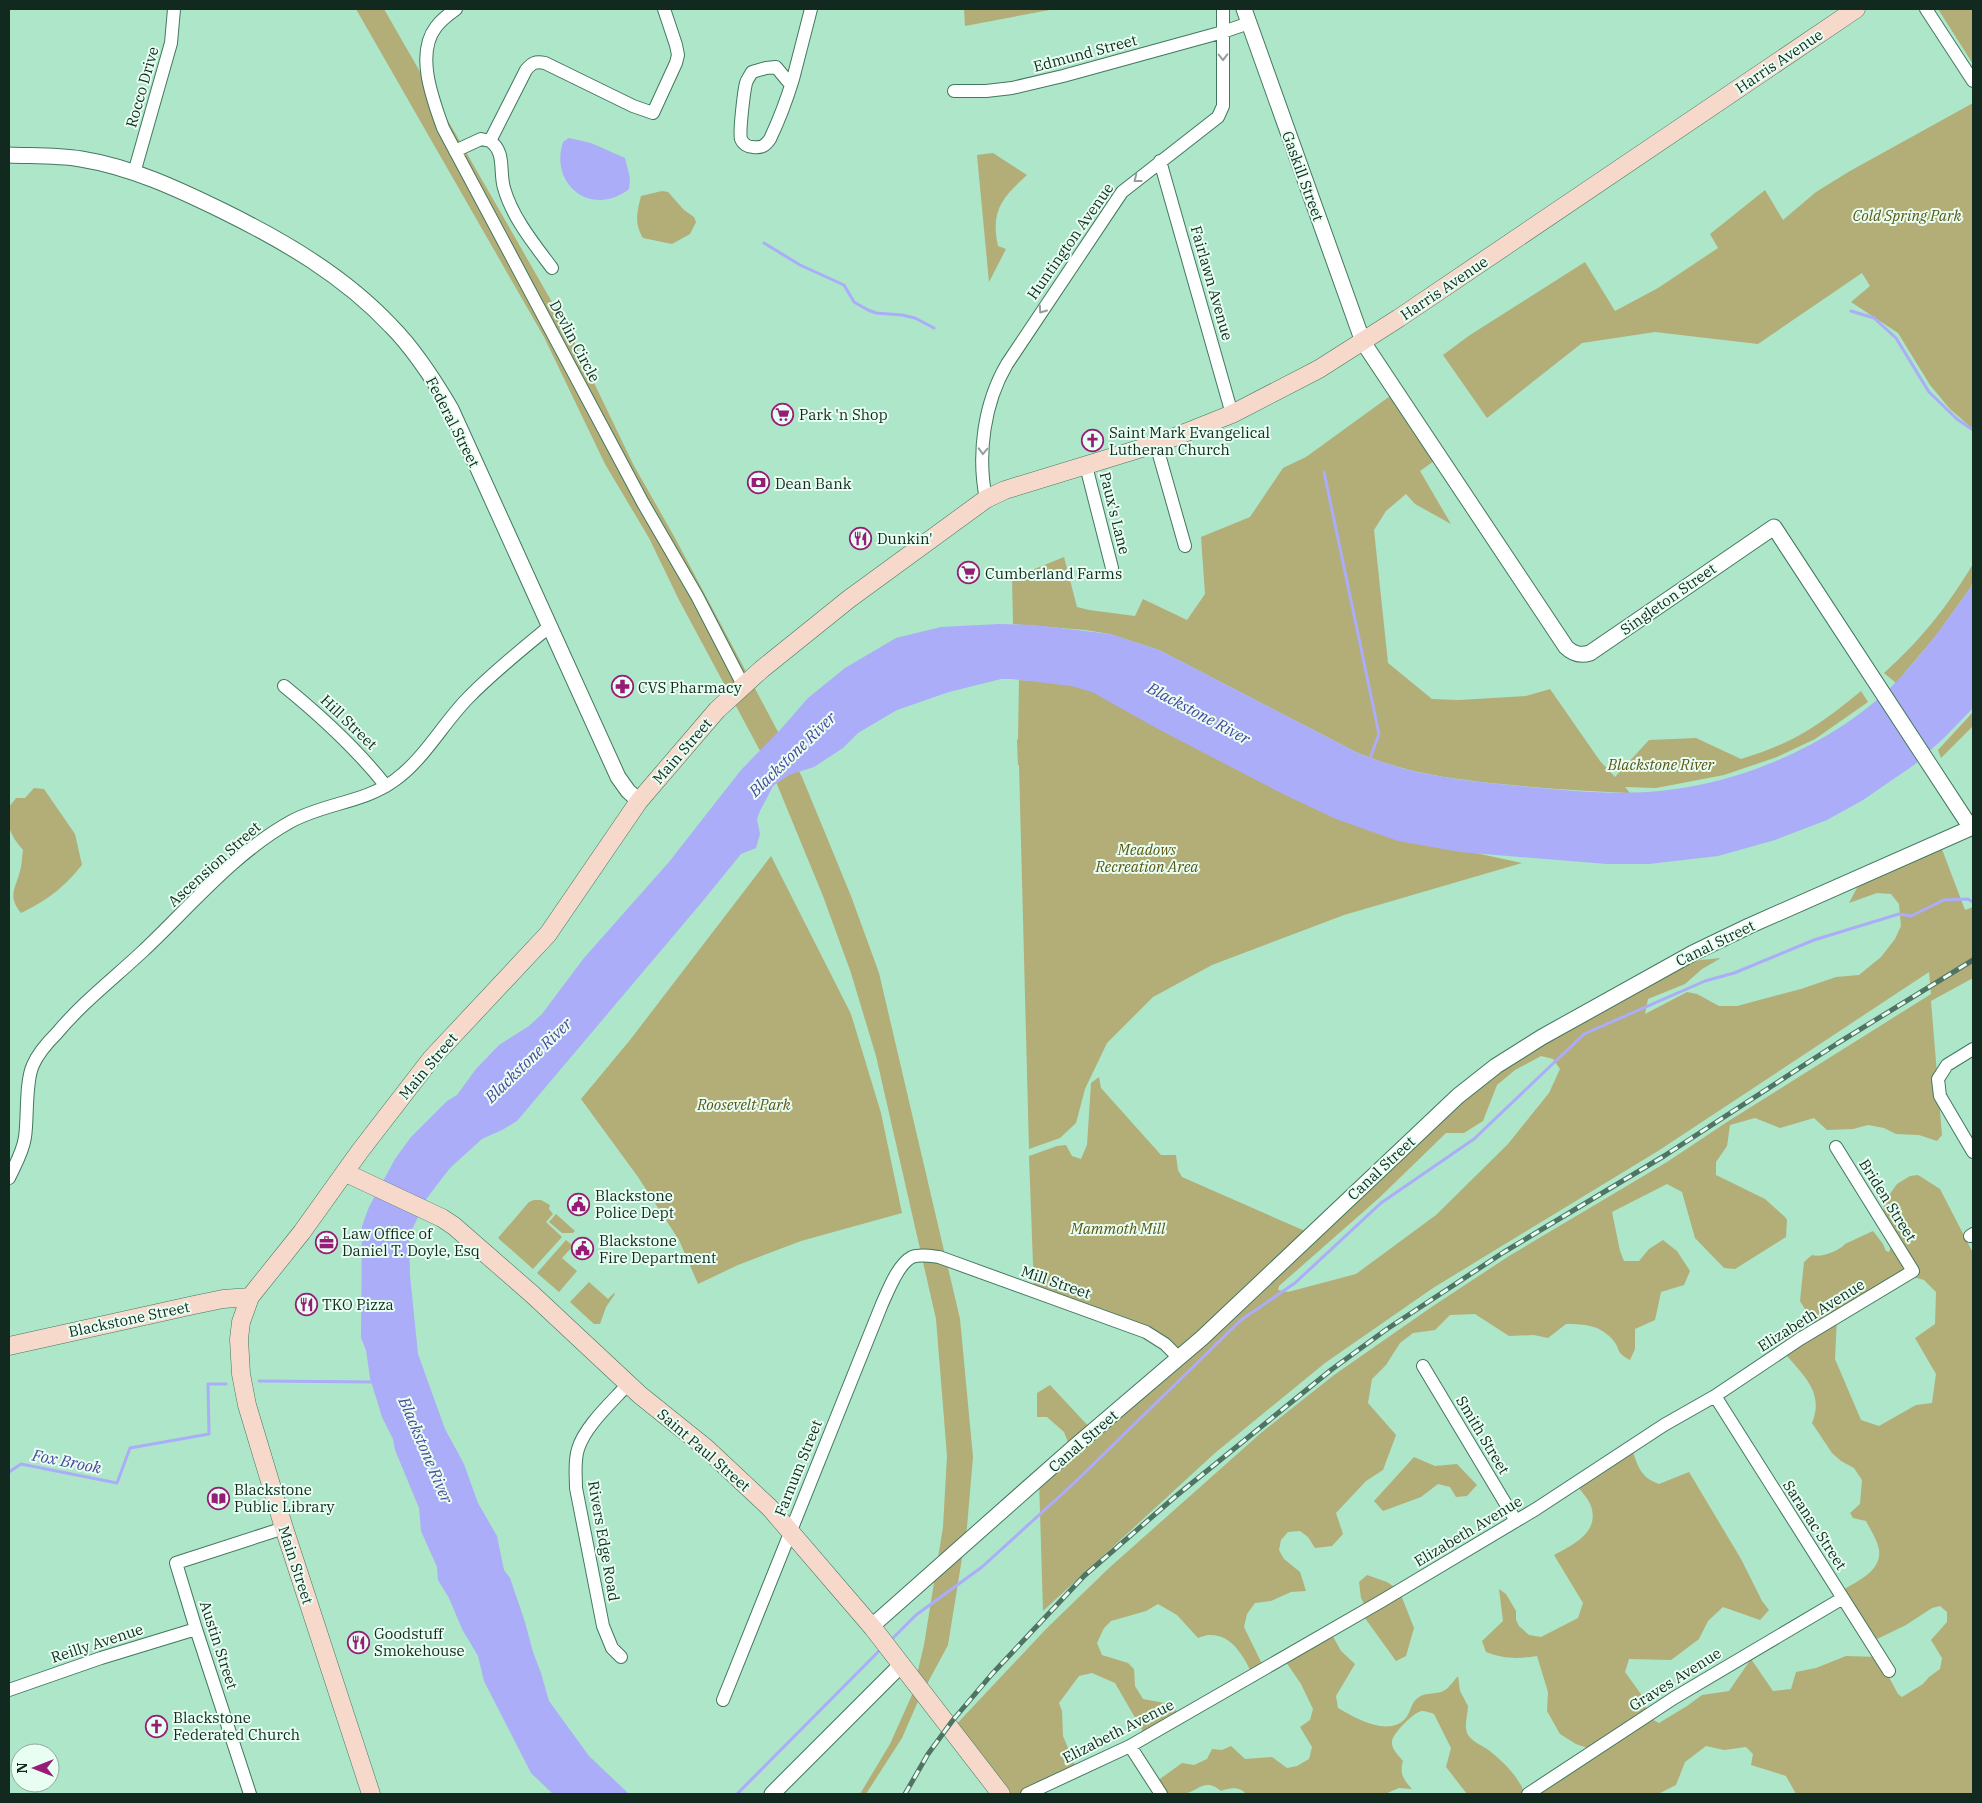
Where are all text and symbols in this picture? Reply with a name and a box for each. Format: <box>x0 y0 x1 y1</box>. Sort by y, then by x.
street label: Harris Avenue <box>1732 25 1826 97</box>
street label: Edmund Street <box>1031 30 1139 76</box>
street label: Rocco Drive <box>121 44 163 130</box>
one-way arrow <box>1218 54 1228 62</box>
street label: Gaskill Street <box>1278 128 1328 224</box>
one-way arrow <box>1134 174 1143 182</box>
street label: Huntington Avenue <box>1023 179 1117 303</box>
park label: Cold Spring Park <box>1853 206 1962 225</box>
street label: Fairlawn Avenue <box>1187 223 1237 343</box>
street label: Harris Avenue <box>1397 252 1491 324</box>
street label: Devlin Circle <box>545 297 605 385</box>
one-way arrow <box>1039 304 1048 314</box>
street label: Federal Street <box>422 374 484 470</box>
supermarket icon: Park 'n Shop <box>771 402 795 426</box>
place label: Park 'n Shop <box>799 405 888 424</box>
place label: Saint Mark Evangelical Lutheran Church <box>1109 423 1270 459</box>
church icon: Saint Mark Evangelical Lutheran Church <box>1081 429 1105 453</box>
one-way arrow <box>978 447 989 455</box>
street label: Paux's Lane <box>1096 470 1134 556</box>
bank icon: Dean Bank <box>747 471 771 495</box>
place label: Dean Bank <box>775 474 852 493</box>
restaurant icon: Dunkin' <box>849 526 873 550</box>
place label: Dunkin' <box>877 529 933 548</box>
street label: Singleton Street <box>1616 559 1720 639</box>
supermarket icon: Cumberland Farms <box>957 561 981 585</box>
place label: Cumberland Farms <box>985 564 1122 583</box>
pharmacy icon: CVS Pharmacy <box>610 675 634 699</box>
water label: Blackstone River <box>1143 677 1255 749</box>
place label: CVS Pharmacy <box>638 678 742 697</box>
street label: Hill Street <box>317 690 381 754</box>
water label: Blackstone River <box>744 707 840 801</box>
street label: Main Street <box>648 714 716 788</box>
park label: Blackstone River <box>1607 755 1715 774</box>
street label: Ascension Street <box>164 817 264 911</box>
park label: Meadows Recreation Area <box>1094 840 1199 876</box>
street label: Canal Street <box>1672 916 1758 970</box>
water label: Blackstone River <box>480 1013 576 1107</box>
street label: Main Street <box>395 1029 461 1103</box>
park label: Roosevelt Park <box>696 1095 791 1114</box>
street label: Canal Street <box>1343 1132 1419 1204</box>
street label: Briden Street <box>1855 1155 1921 1245</box>
place label: Blackstone Police Dept <box>595 1186 674 1222</box>
public building icon: Blackstone Police Dept <box>567 1192 591 1216</box>
park label: Mammoth Mill <box>1070 1219 1166 1238</box>
place label: Law Office of Daniel T. Doyle, Esq <box>342 1224 480 1260</box>
office icon: Law Office of Daniel T. Doyle, Esq <box>314 1230 338 1254</box>
place label: Blackstone Fire Department <box>599 1231 716 1267</box>
public building icon: Blackstone Fire Department <box>571 1237 595 1261</box>
street label: Mill Street <box>1019 1261 1093 1303</box>
street label: Elizabeth Avenue <box>1754 1274 1868 1356</box>
restaurant icon: TKO Pizza <box>294 1292 318 1316</box>
place label: TKO Pizza <box>322 1295 394 1314</box>
street label: Blackstone Street <box>67 1297 191 1341</box>
street label: Smith Street <box>1452 1392 1514 1478</box>
water label: Blackstone River <box>394 1393 458 1507</box>
street label: Saint Paul Street <box>654 1405 754 1495</box>
street label: Canal Street <box>1044 1406 1122 1476</box>
street label: Farnum Street <box>770 1417 826 1519</box>
water label: Fox Brook <box>30 1444 104 1478</box>
street label: Saranac Street <box>1779 1477 1851 1573</box>
street label: Rivers Edge Road <box>584 1479 624 1603</box>
place label: Blackstone Public Library <box>234 1480 335 1516</box>
library icon: Blackstone Public Library <box>206 1486 230 1510</box>
street label: Elizabeth Avenue <box>1411 1491 1525 1571</box>
street label: Main Street <box>274 1523 318 1607</box>
street label: Austin Street <box>196 1598 242 1692</box>
street label: Reilly Avenue <box>48 1619 146 1667</box>
place label: Goodstuff Smokehouse <box>374 1624 465 1660</box>
restaurant icon: Goodstuff Smokehouse <box>346 1630 370 1654</box>
street label: Graves Avenue <box>1625 1643 1725 1715</box>
street label: Elizabeth Avenue <box>1059 1695 1177 1767</box>
place label: Blackstone Federated Church <box>173 1708 300 1744</box>
church icon: Blackstone Federated Church <box>145 1714 169 1738</box>
north arrow <box>10 1743 60 1793</box>
text: N <box>13 1762 31 1774</box>

